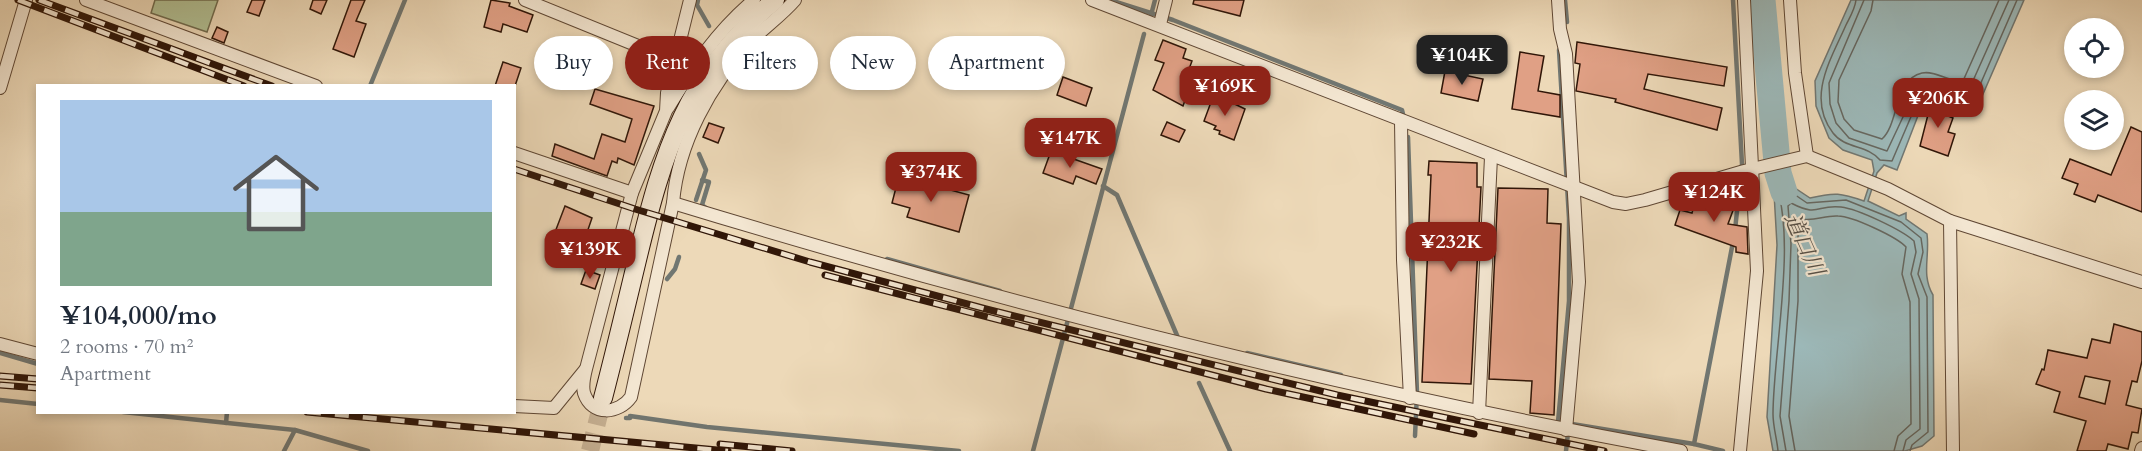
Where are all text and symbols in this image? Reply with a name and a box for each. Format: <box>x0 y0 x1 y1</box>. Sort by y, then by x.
map controls <box>2064 18 2124 150</box>
button: locate <box>2064 18 2124 78</box>
pin: ¥104K <box>1420 35 1504 86</box>
chip: Buy <box>534 36 613 90</box>
chip: Rent <box>625 36 710 90</box>
chip: Filters <box>722 36 818 90</box>
chip: New <box>830 36 916 90</box>
chip: Apartment <box>928 36 1065 90</box>
text: ¥104K <box>1431 41 1493 68</box>
pin: ¥169K <box>1183 66 1267 117</box>
text: ¥169K <box>1194 72 1256 99</box>
pin: ¥206K <box>1896 78 1980 129</box>
text: ¥206K <box>1907 84 1969 111</box>
button: layers <box>2064 90 2124 150</box>
pin: ¥147K <box>1028 118 1112 169</box>
text: ¥147K <box>1039 124 1101 151</box>
icon: home <box>222 139 330 247</box>
pin: ¥374K <box>889 152 973 203</box>
text: ¥374K <box>900 158 962 185</box>
pin: ¥124K <box>1672 172 1756 223</box>
text: ¥124K <box>1683 178 1745 205</box>
water label: 道口川 <box>1777 208 1832 282</box>
pin: ¥232K <box>1409 222 1493 273</box>
text: ¥232K <box>1420 228 1482 255</box>
pin: ¥139K <box>548 229 632 280</box>
text: ¥139K <box>559 235 621 262</box>
text: ¥104,000/mo <box>60 298 217 333</box>
text: 2 rooms · 70 m² <box>60 333 193 360</box>
text: Apartment <box>60 360 151 387</box>

